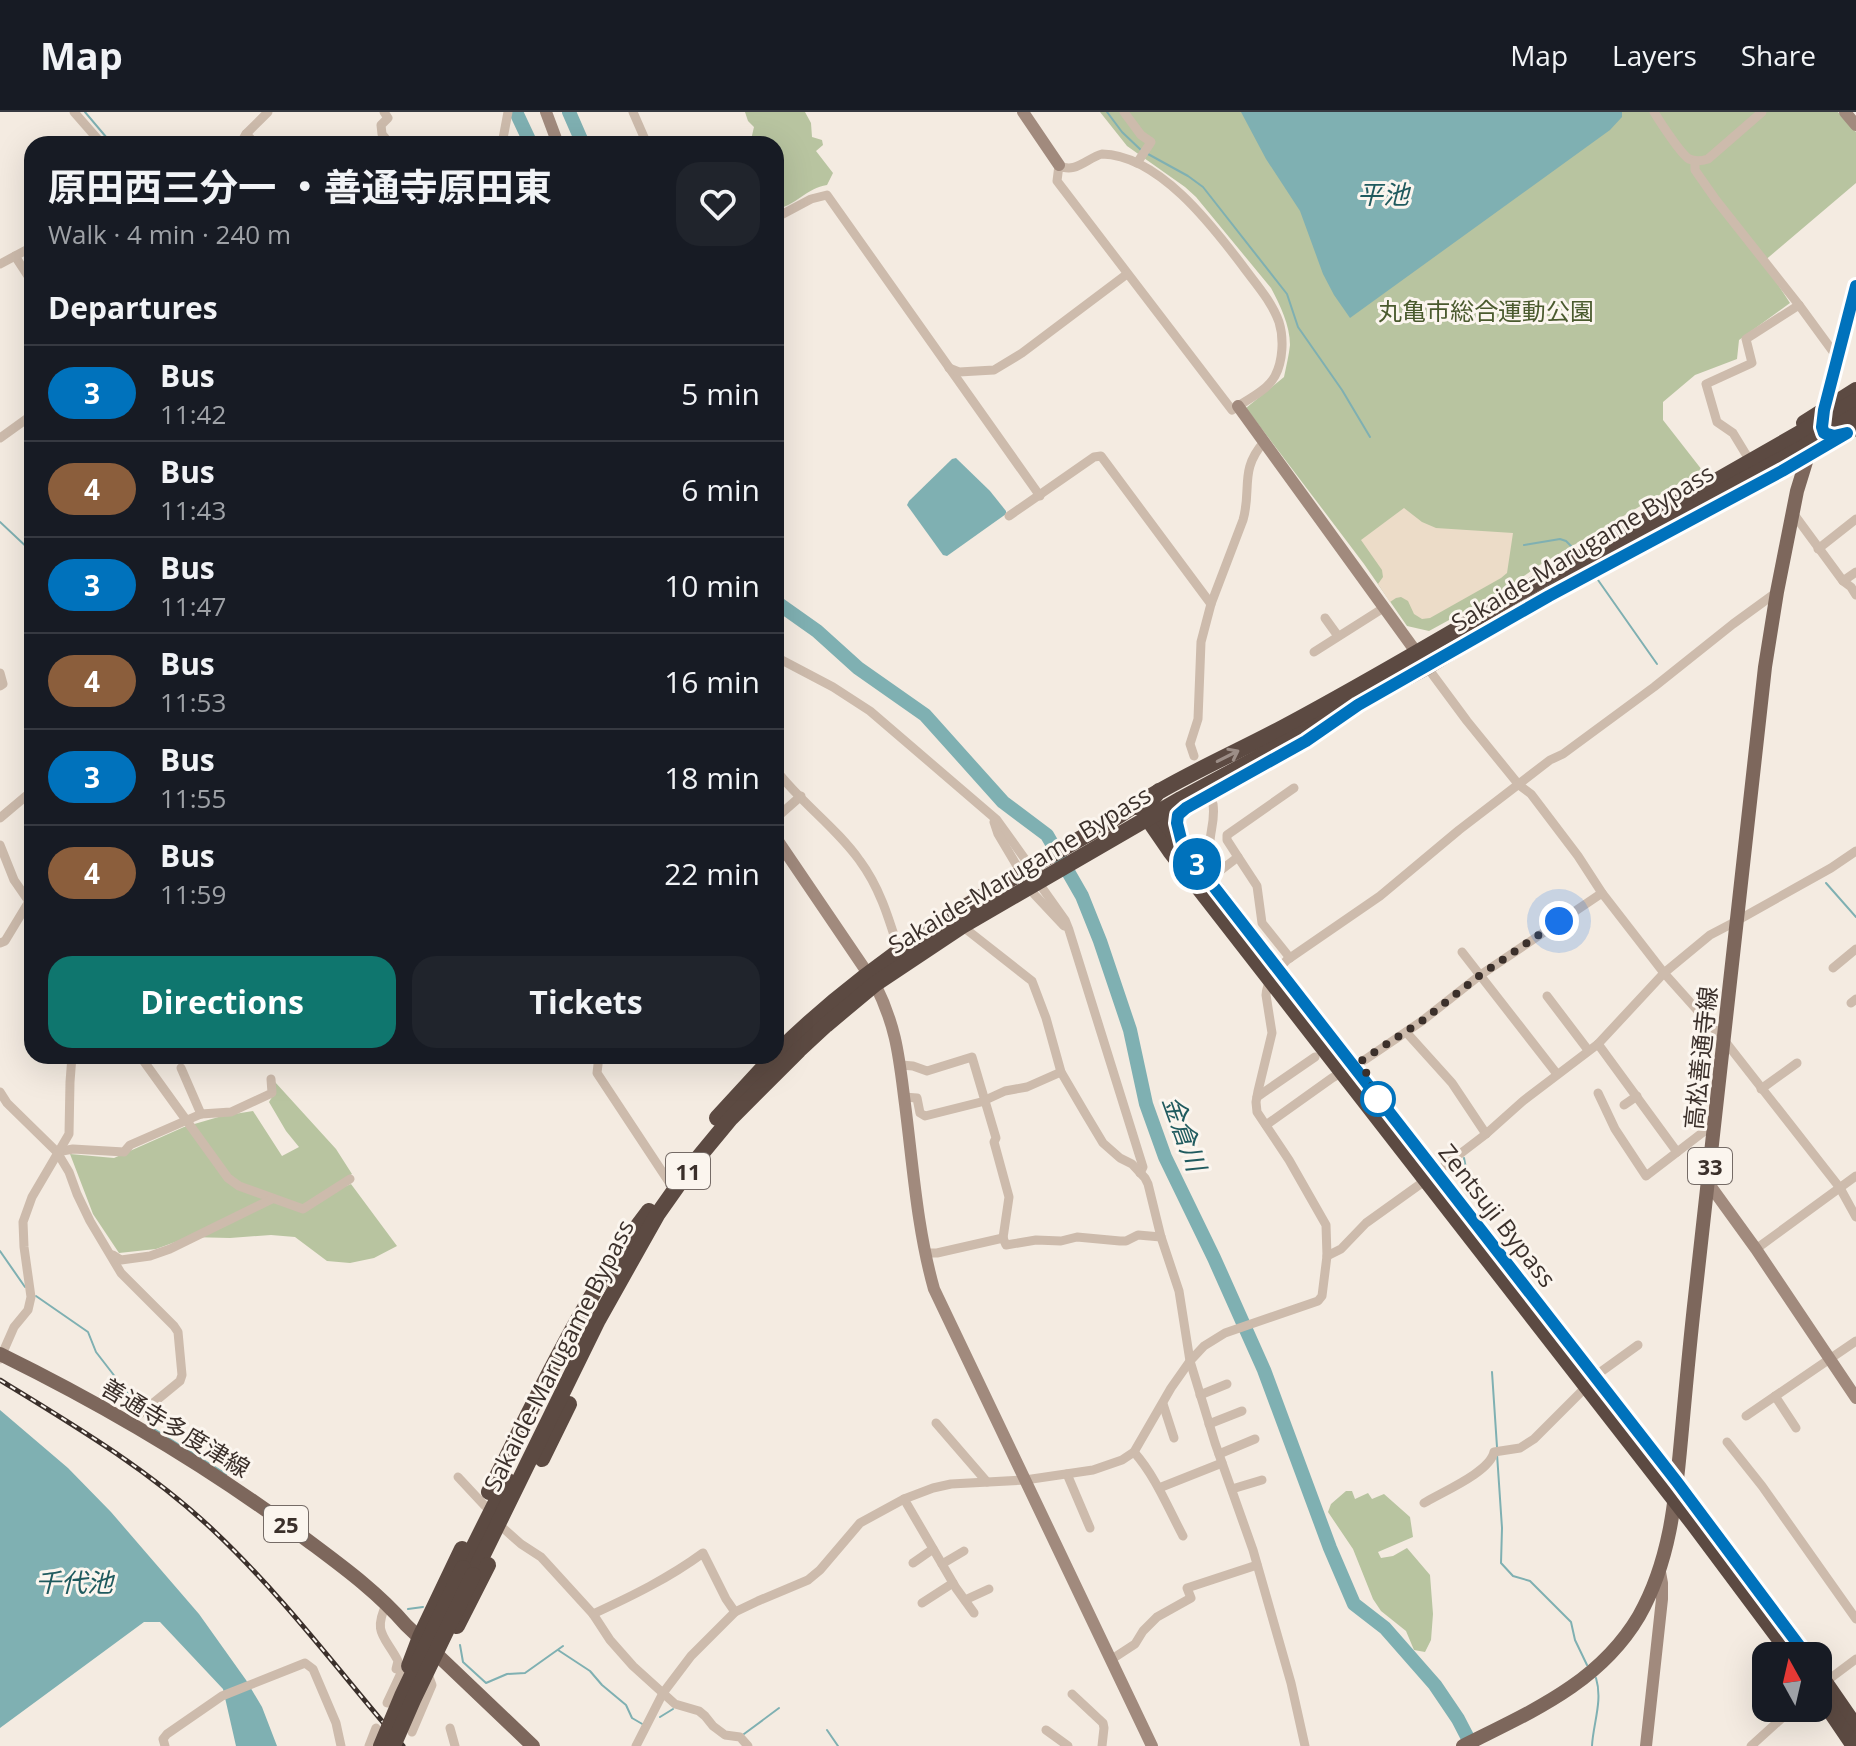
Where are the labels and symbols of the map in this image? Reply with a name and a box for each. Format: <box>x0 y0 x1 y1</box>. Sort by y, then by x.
water label: 平池 <box>1357 176 1412 212</box>
park label: 丸亀市総合運動公園 <box>1378 294 1594 327</box>
street label: Sakaide-Marugame Bypass <box>1445 455 1719 639</box>
one-way arrow <box>1216 747 1240 763</box>
street label: Sakaide-Marugame Bypass <box>882 777 1156 961</box>
line badge: 3 <box>1171 838 1223 890</box>
your location <box>1539 901 1579 941</box>
street label: 高松善通寺線 <box>1676 985 1724 1131</box>
unlabelled marker <box>1361 1082 1395 1116</box>
water label: 金倉川 <box>1155 1090 1216 1179</box>
street label: Zentsuji Bypass <box>1432 1137 1564 1293</box>
road number: 33 <box>1688 1148 1732 1184</box>
road number: 11 <box>666 1153 710 1189</box>
street label: Sakaide-Marugame Bypass <box>475 1214 641 1496</box>
street label: 善通寺多度津線 <box>95 1370 257 1484</box>
road number: 25 <box>264 1506 308 1542</box>
water label: 千代池 <box>35 1564 116 1600</box>
north arrow <box>1752 1642 1832 1722</box>

